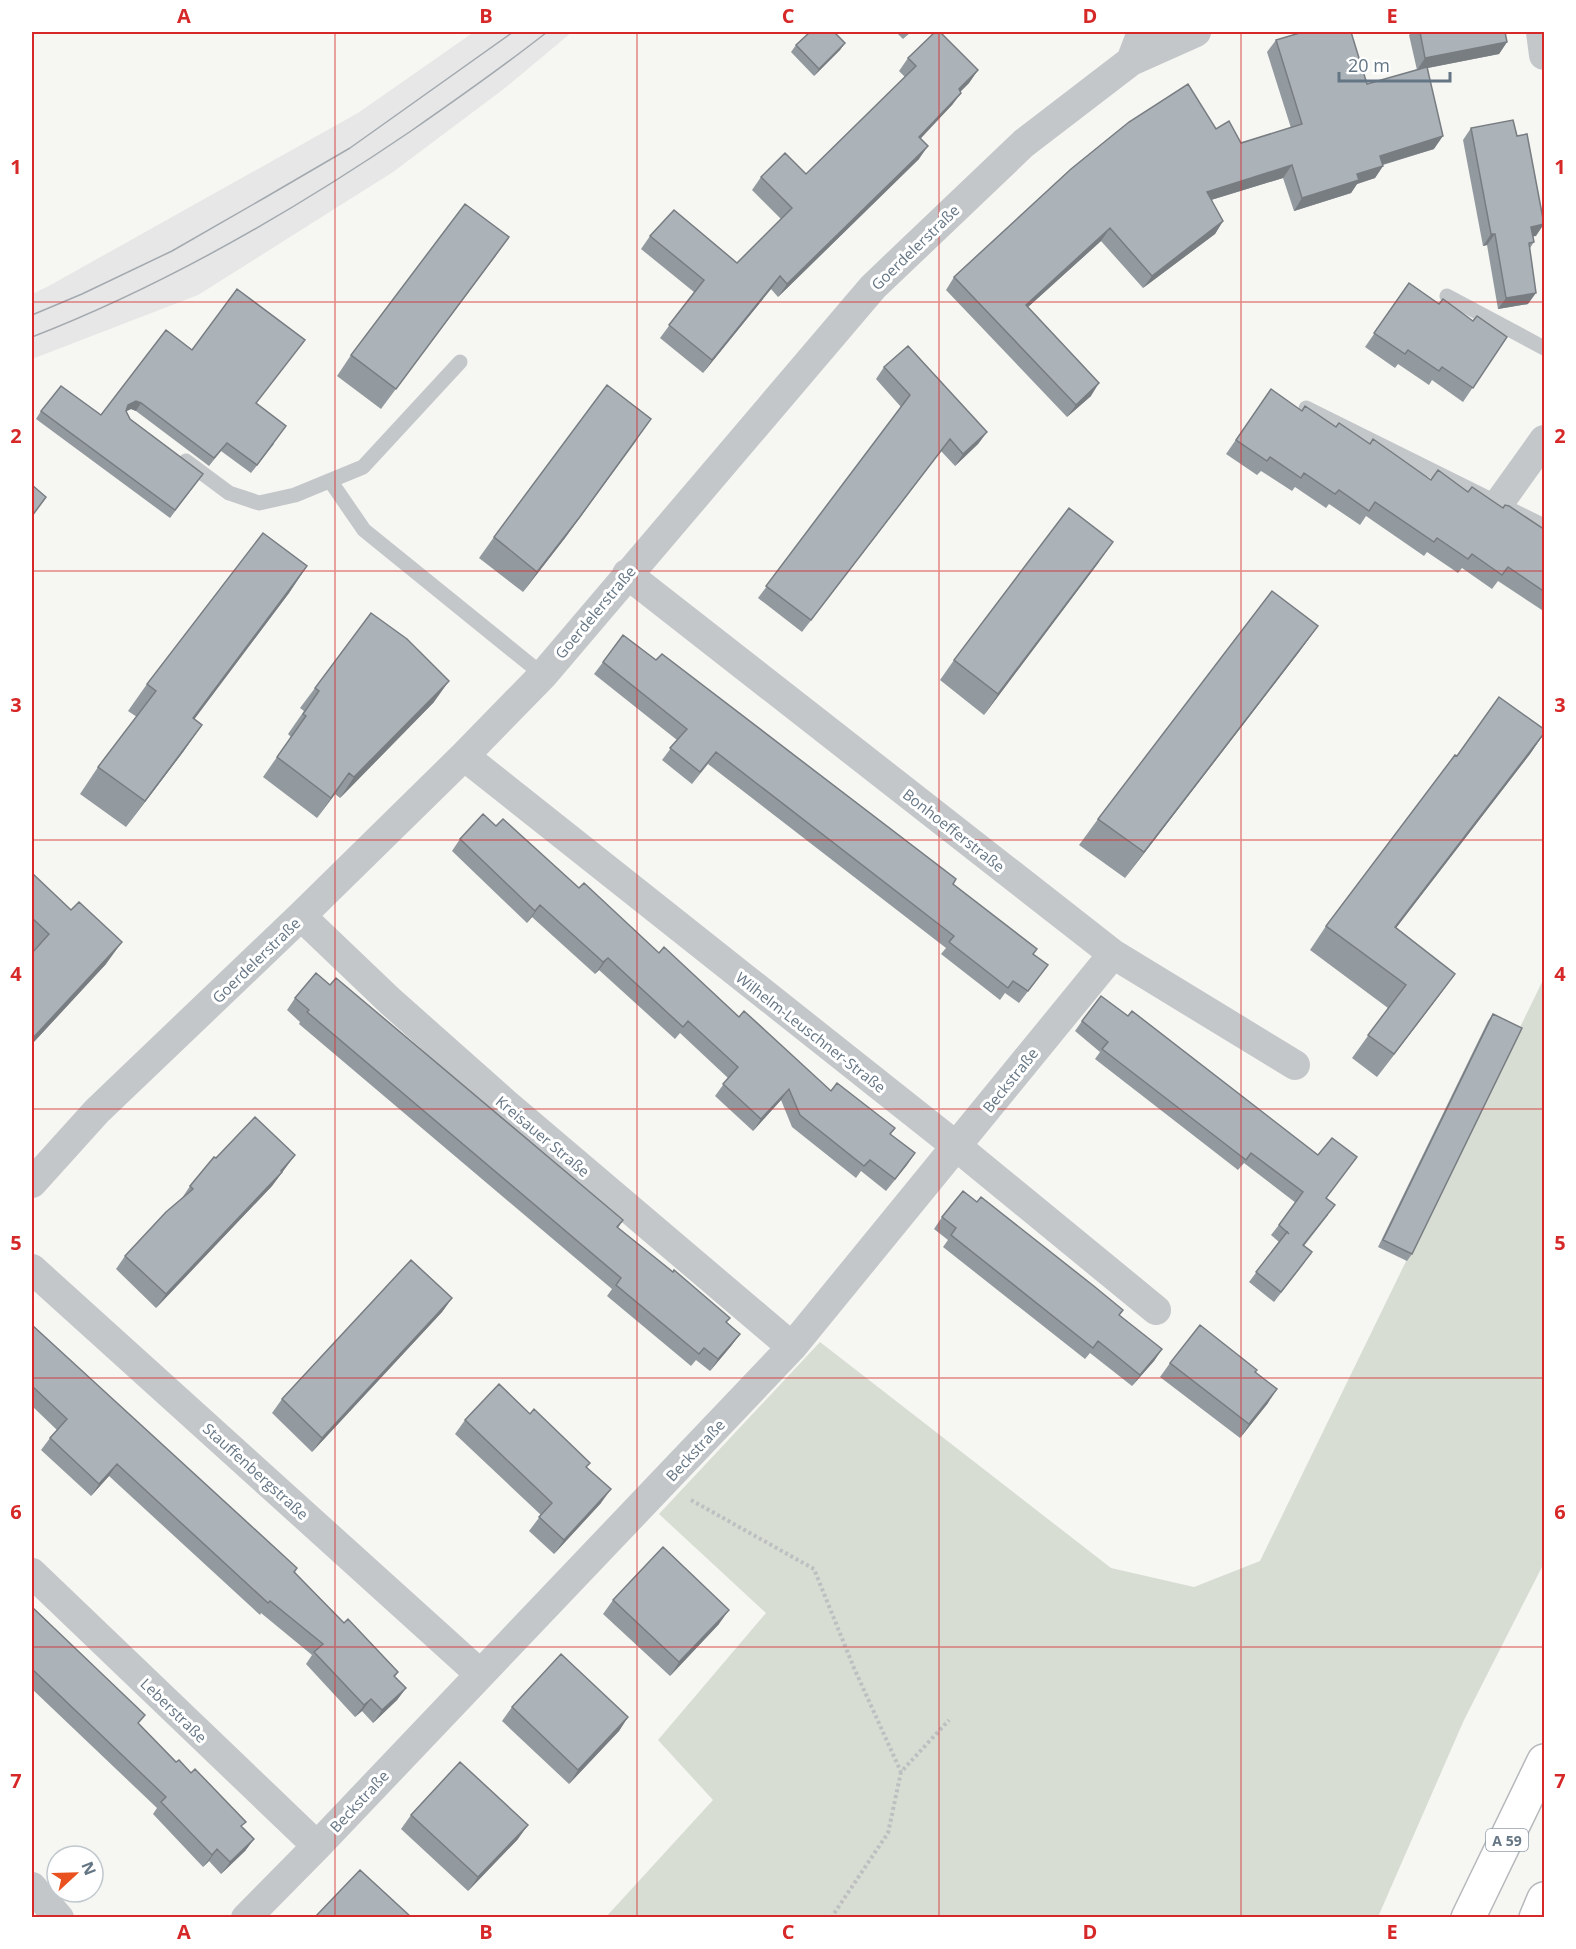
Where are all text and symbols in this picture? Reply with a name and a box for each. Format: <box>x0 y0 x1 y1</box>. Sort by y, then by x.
text: A <box>177 2 191 29</box>
text: B <box>479 2 493 29</box>
text: C <box>782 2 795 29</box>
text: D <box>1083 2 1097 29</box>
text: E <box>1386 2 1398 29</box>
scale bar <box>1339 45 1450 83</box>
text: 20 m <box>1348 53 1390 77</box>
text: 1 <box>10 153 22 180</box>
text: 1 <box>1554 153 1566 180</box>
street label: Goerdelerstraße <box>867 200 963 294</box>
text: 2 <box>10 422 22 449</box>
text: 2 <box>1554 422 1566 449</box>
street label: Goerdelerstraße <box>550 561 640 663</box>
text: 3 <box>10 691 22 718</box>
text: 3 <box>1554 691 1566 718</box>
street label: Bonhoefferstraße <box>899 784 1009 876</box>
street label: Goerdelerstraße <box>208 913 304 1007</box>
text: 4 <box>10 960 22 987</box>
text: 4 <box>1554 960 1566 987</box>
street label: Wilhelm-Leuschner-Straße <box>732 967 890 1097</box>
street label: Beckstraße <box>978 1043 1042 1117</box>
street label: Kreisauer Straße <box>492 1091 594 1181</box>
text: 5 <box>10 1229 22 1256</box>
text: 5 <box>1554 1229 1566 1256</box>
street label: Beckstraße <box>661 1415 729 1485</box>
street label: Stauffenbergstraße <box>199 1418 313 1524</box>
text: 6 <box>10 1498 22 1525</box>
text: 6 <box>1554 1498 1566 1525</box>
street label: Leberstraße <box>137 1673 211 1747</box>
street label: Beckstraße <box>325 1766 393 1836</box>
text: 7 <box>10 1767 22 1794</box>
text: 7 <box>1554 1767 1566 1794</box>
road number: A 59 <box>1486 1829 1528 1851</box>
north arrow <box>45 1844 105 1904</box>
text: N <box>76 1858 102 1879</box>
text: A <box>177 1918 191 1945</box>
text: B <box>479 1918 493 1945</box>
text: C <box>782 1918 795 1945</box>
text: D <box>1083 1918 1097 1945</box>
text: E <box>1386 1918 1398 1945</box>

